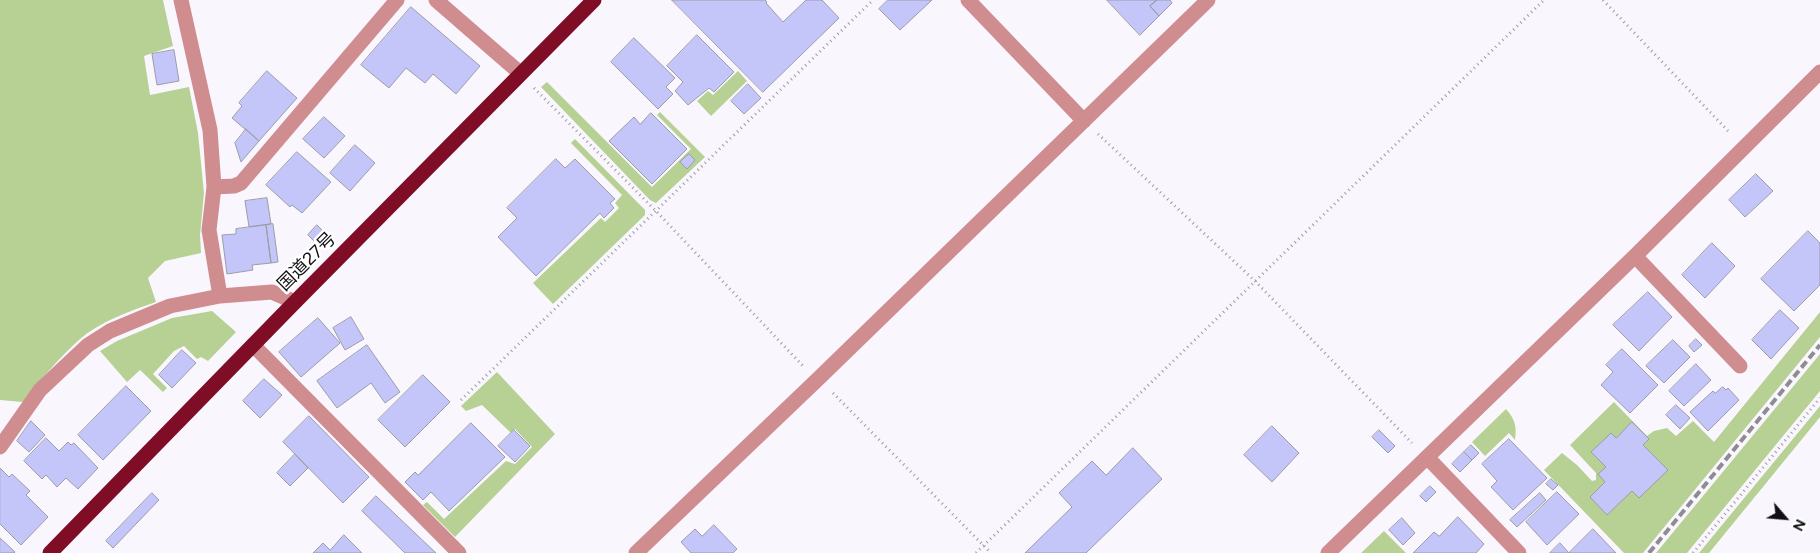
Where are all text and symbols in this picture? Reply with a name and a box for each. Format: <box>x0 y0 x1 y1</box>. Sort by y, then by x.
street label: 国道27号 <box>273 228 341 296</box>
north arrow <box>1760 493 1810 543</box>
text: N <box>1789 516 1809 534</box>

